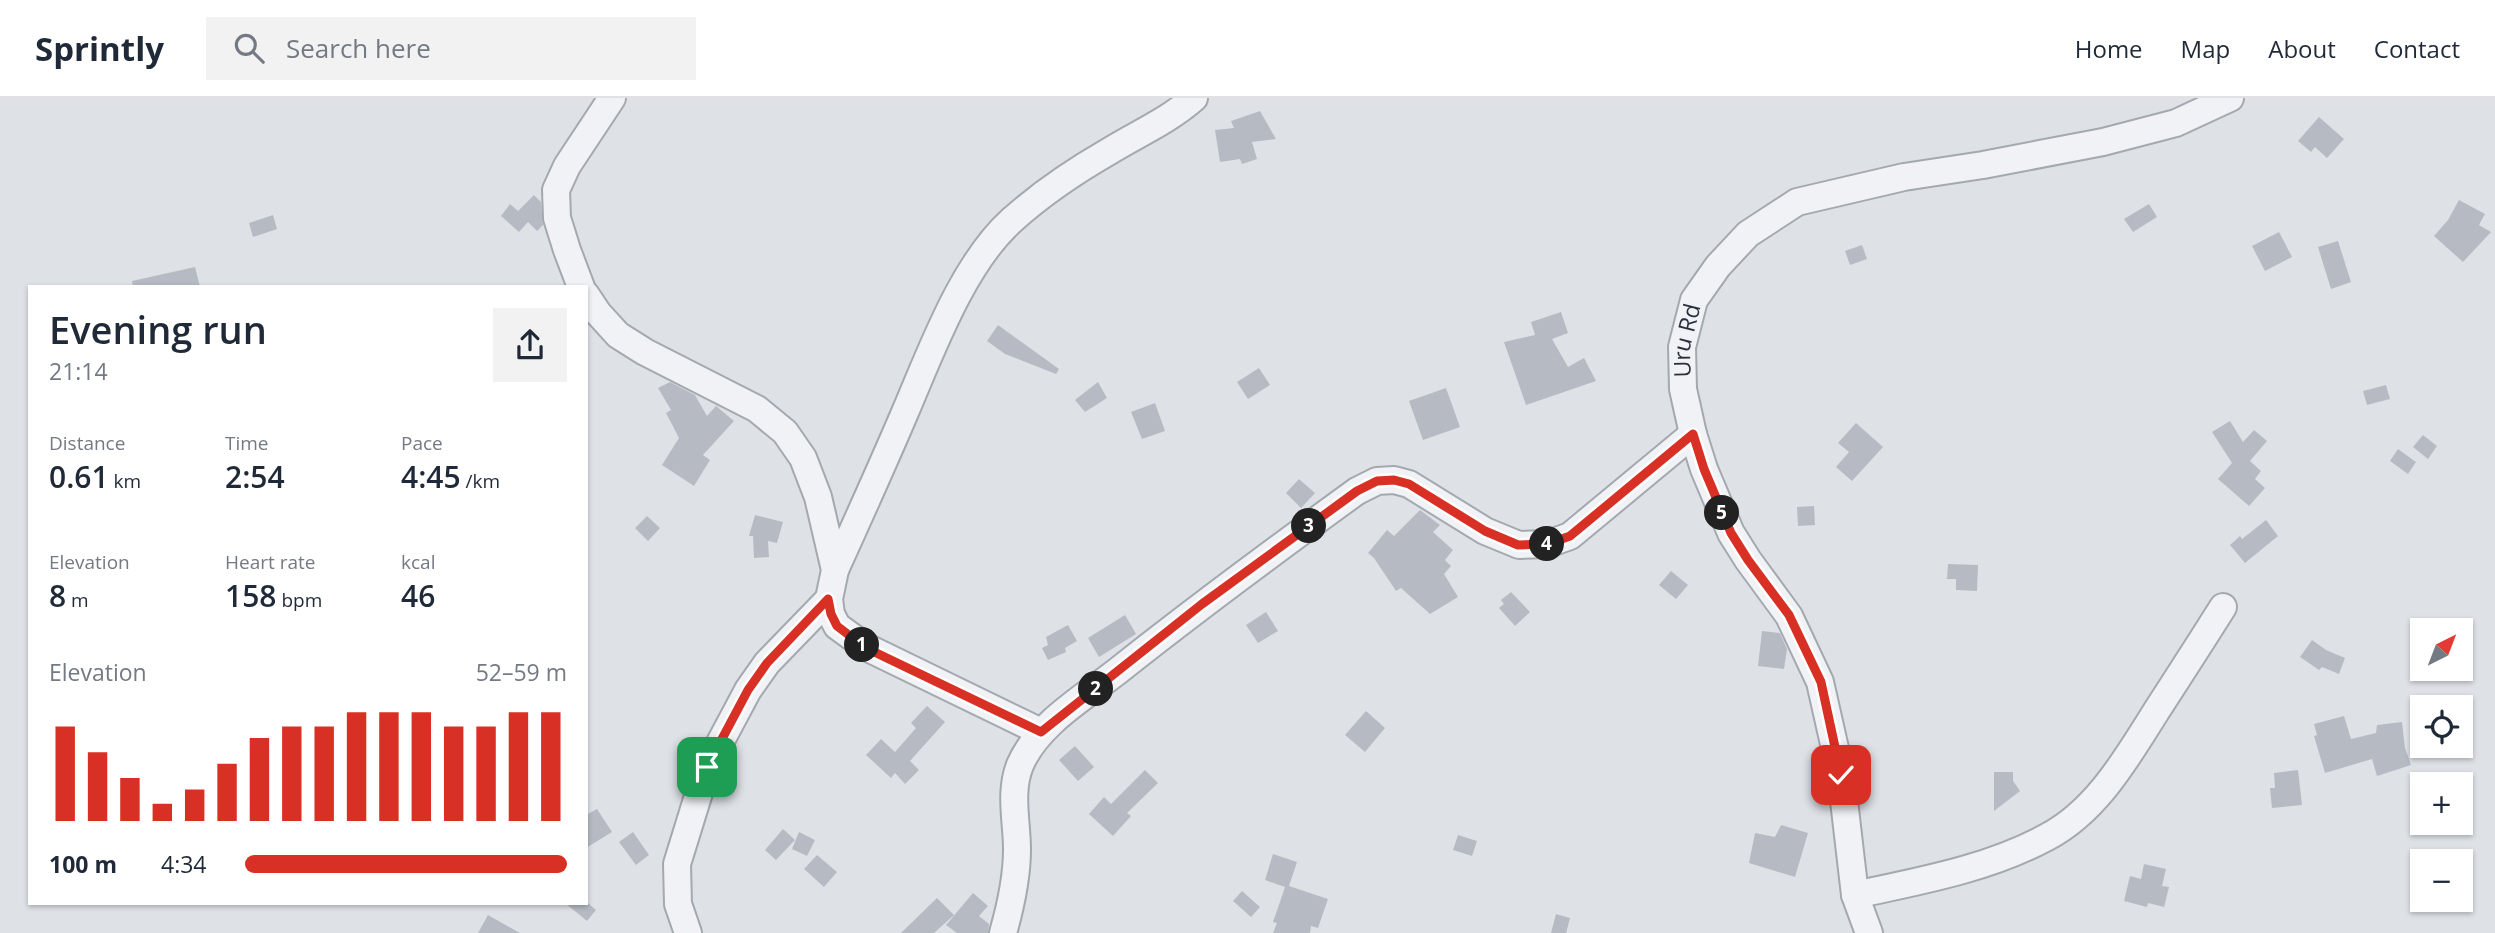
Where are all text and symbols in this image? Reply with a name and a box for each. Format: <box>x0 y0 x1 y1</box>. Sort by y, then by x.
search box <box>206 17 696 80</box>
text: Sprintly <box>35 26 164 71</box>
icon: search <box>230 29 268 67</box>
text: Search here <box>286 30 431 66</box>
text: Home <box>2075 32 2143 65</box>
text: Map <box>2181 32 2230 65</box>
text: About <box>2268 32 2336 65</box>
text: Contact <box>2374 32 2460 65</box>
street label: Uru Rd <box>1664 300 1707 378</box>
text: Evening run <box>49 303 267 355</box>
button: share <box>493 308 567 382</box>
text: 21:14 <box>49 355 108 387</box>
text: Distance <box>49 430 125 456</box>
text: Time <box>225 430 269 456</box>
text: Pace <box>401 430 443 456</box>
text: 0.61 <box>49 456 109 497</box>
text: 2:54 <box>225 456 285 497</box>
text: 4:45 <box>401 456 461 497</box>
text: km <box>109 468 141 494</box>
text: /km <box>461 468 500 494</box>
pin: 5 <box>1704 496 1740 530</box>
text: 5 <box>1716 499 1727 525</box>
pin: 3 <box>1292 508 1326 544</box>
text: 3 <box>1303 512 1314 538</box>
pin: 4 <box>1530 526 1564 562</box>
text: 4 <box>1541 530 1552 556</box>
text: Elevation <box>49 549 130 575</box>
text: Heart rate <box>225 549 315 575</box>
text: kcal <box>401 549 435 575</box>
text: 8 <box>49 575 66 616</box>
text: 158 <box>225 575 276 616</box>
text: 46 <box>401 575 435 616</box>
text: m <box>66 587 89 613</box>
text: bpm <box>276 587 322 613</box>
north arrow <box>2410 618 2473 681</box>
map controls <box>2410 618 2473 912</box>
pin: 1 <box>844 628 880 662</box>
text: 1 <box>856 631 867 657</box>
text: Elevation <box>49 656 147 688</box>
text: 52–59 m <box>476 656 567 688</box>
pin: 2 <box>1078 672 1114 706</box>
text: 2 <box>1090 675 1101 701</box>
button: locate <box>2410 695 2473 758</box>
pin <box>677 737 737 797</box>
pin <box>1811 745 1871 805</box>
icon: arrive <box>688 748 726 786</box>
icon: check <box>1822 756 1860 794</box>
button: + <box>2410 772 2473 835</box>
text: 100 m <box>49 848 117 880</box>
text: 4:34 <box>161 848 207 880</box>
button: − <box>2410 849 2473 912</box>

